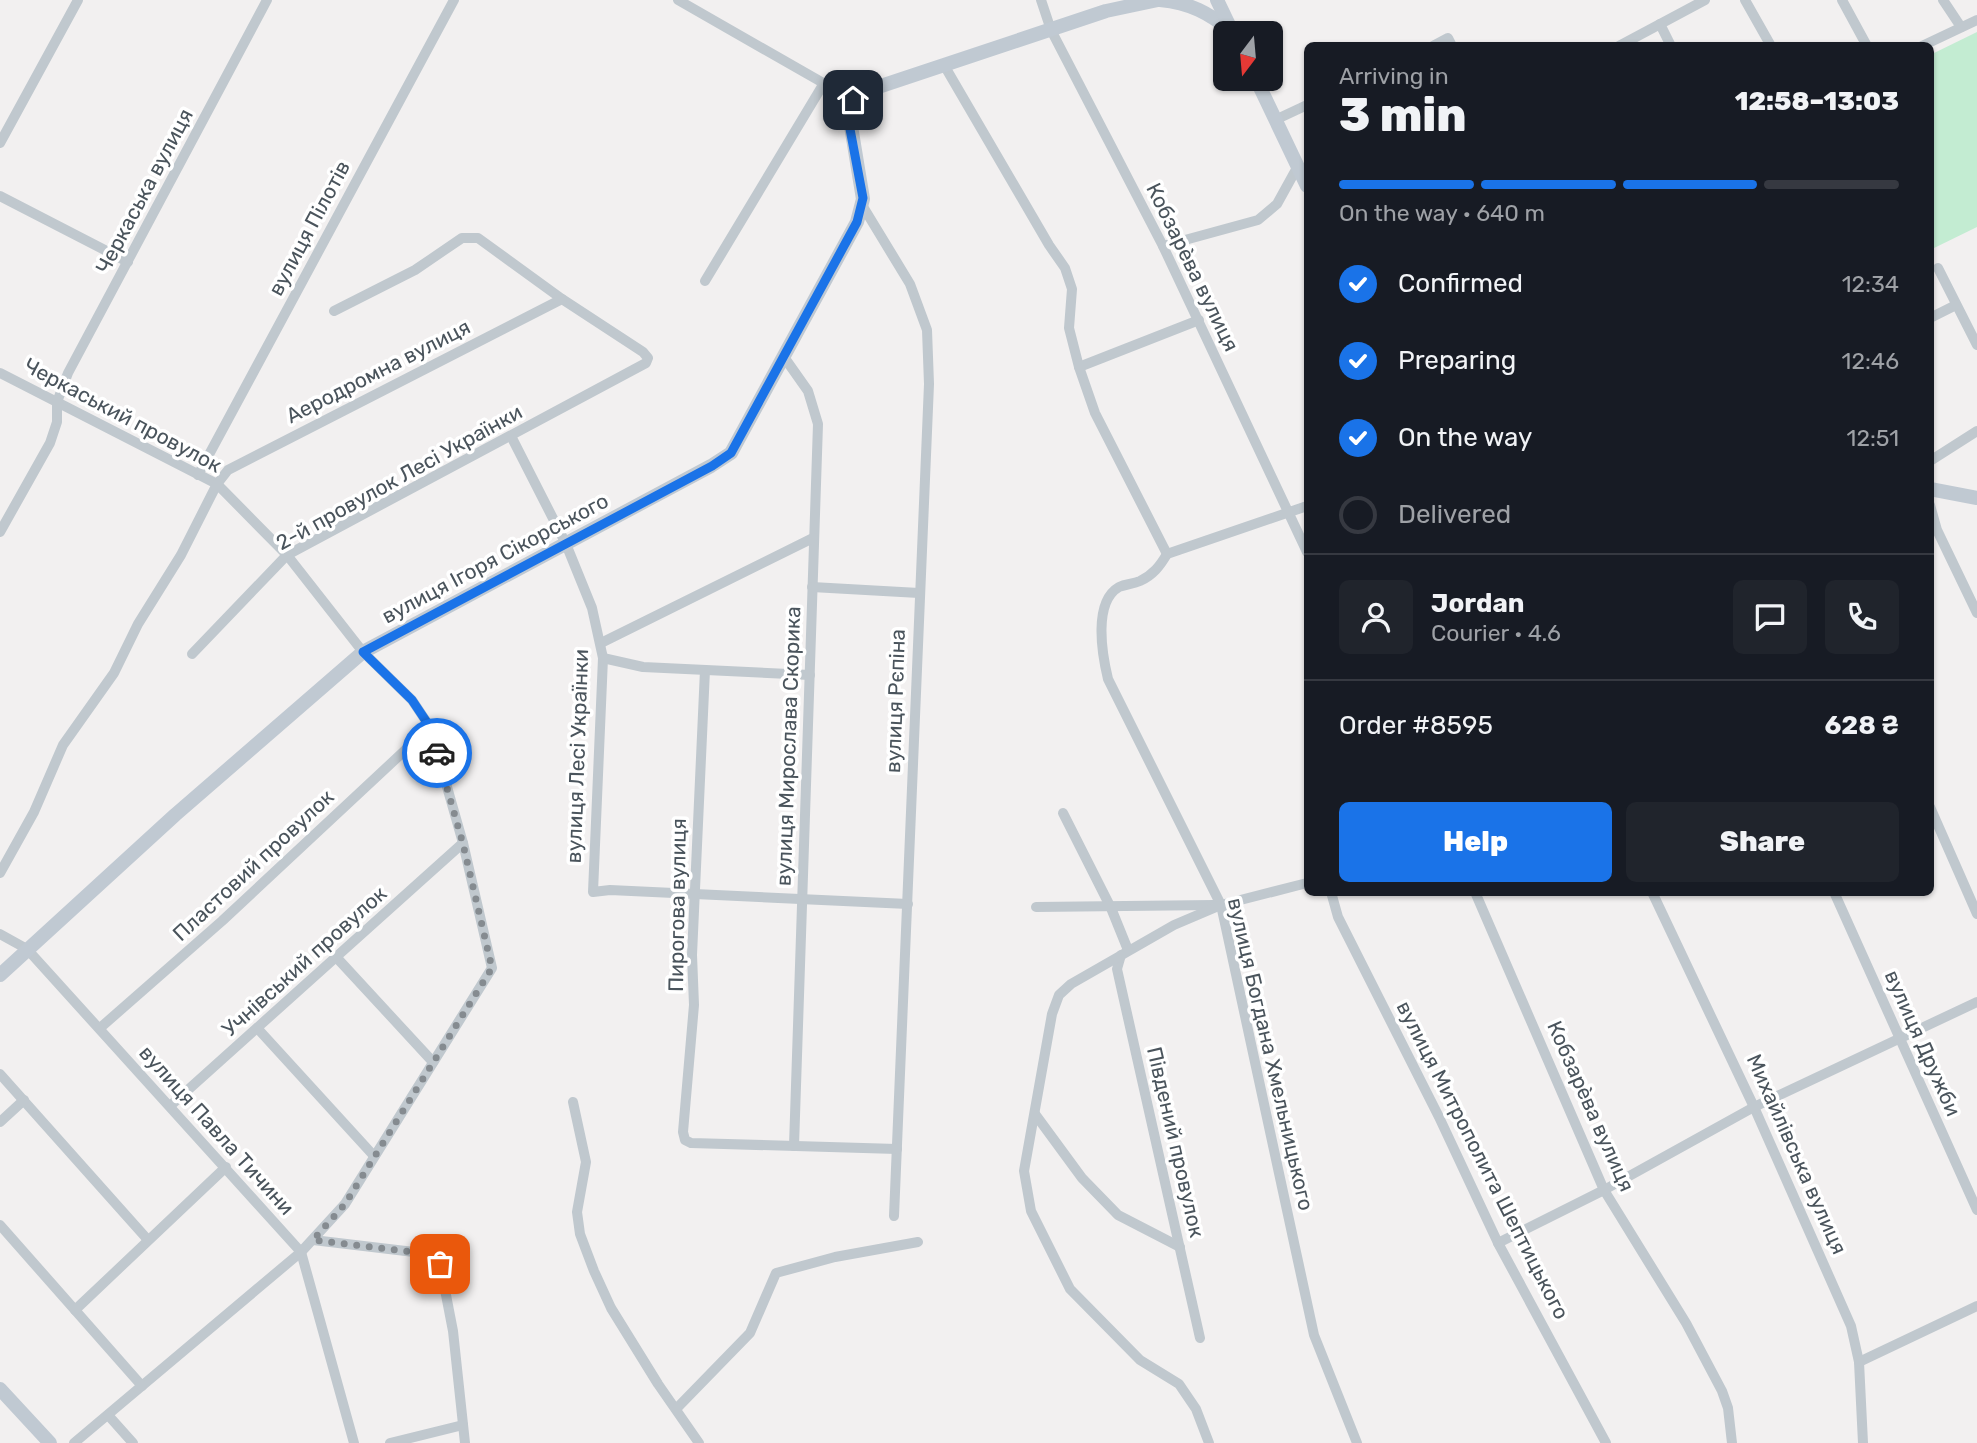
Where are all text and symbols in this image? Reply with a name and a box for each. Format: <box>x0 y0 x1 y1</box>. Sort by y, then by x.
north arrow <box>1213 21 1283 91</box>
map controls <box>1213 21 1283 91</box>
text: Arriving in <box>1339 62 1449 90</box>
pin <box>823 70 883 130</box>
icon: home <box>834 81 872 119</box>
text: 12:58–13:03 <box>1735 86 1899 117</box>
text: 3 min <box>1339 88 1467 143</box>
street label: Черкаська вулиця <box>90 104 198 278</box>
street label: вулиця Пілотів <box>263 156 355 300</box>
street label: Кобзарèва вулиця <box>1141 179 1245 355</box>
text: On the way · 640 m <box>1339 199 1545 227</box>
icon: check <box>1339 265 1377 303</box>
text: Confirmed <box>1398 268 1523 299</box>
text: 12:34 <box>1842 270 1899 298</box>
street label: Аеродромна вулиця <box>282 314 474 428</box>
icon: check <box>1339 342 1377 380</box>
text: Preparing <box>1398 345 1516 376</box>
text: 12:46 <box>1842 347 1899 375</box>
street label: Черкаський провулок <box>20 352 226 478</box>
street label: 2-й провулок Лесі Українки <box>272 399 526 555</box>
icon: check <box>1339 419 1377 457</box>
text: On the way <box>1398 422 1532 453</box>
text: 12:51 <box>1847 424 1899 452</box>
street label: вулиця Ігоря Сікорського <box>377 488 613 628</box>
text: Delivered <box>1398 499 1511 530</box>
button: person <box>1339 580 1413 654</box>
button: chat <box>1733 580 1807 654</box>
button: phone <box>1825 580 1899 654</box>
text: Jordan <box>1431 588 1524 619</box>
street label: вулиця Мирослава Скорика <box>771 606 805 886</box>
text: Courier · 4.6 <box>1431 619 1561 647</box>
street label: вулиця Рєпіна <box>880 629 910 773</box>
street label: вулиця Лесі Українки <box>561 648 593 864</box>
text: Order #8595 <box>1339 710 1493 741</box>
text: 628 ₴ <box>1824 710 1899 741</box>
courier <box>402 718 472 788</box>
icon: car <box>418 734 456 772</box>
street label: Пластовий провулок <box>167 784 339 946</box>
button: Help <box>1339 802 1612 882</box>
button: Share <box>1626 802 1899 882</box>
street label: Пирогова вулиця <box>663 818 691 992</box>
street label: Учнівський провулок <box>217 881 391 1041</box>
street label: вулиця Богдана Хмельницького <box>1223 895 1319 1213</box>
street label: вулиця Дружби <box>1880 966 1966 1120</box>
street label: вулиця Митрополита Шептицького <box>1392 997 1574 1323</box>
street label: Кобзарèва вулиця <box>1542 1017 1640 1195</box>
street label: вулиця Павла Тичини <box>134 1040 300 1220</box>
street label: Південий провулок <box>1142 1044 1210 1240</box>
street label: Михайлівська вулиця <box>1742 1050 1852 1258</box>
pin <box>410 1234 470 1294</box>
icon: bag <box>421 1245 459 1283</box>

